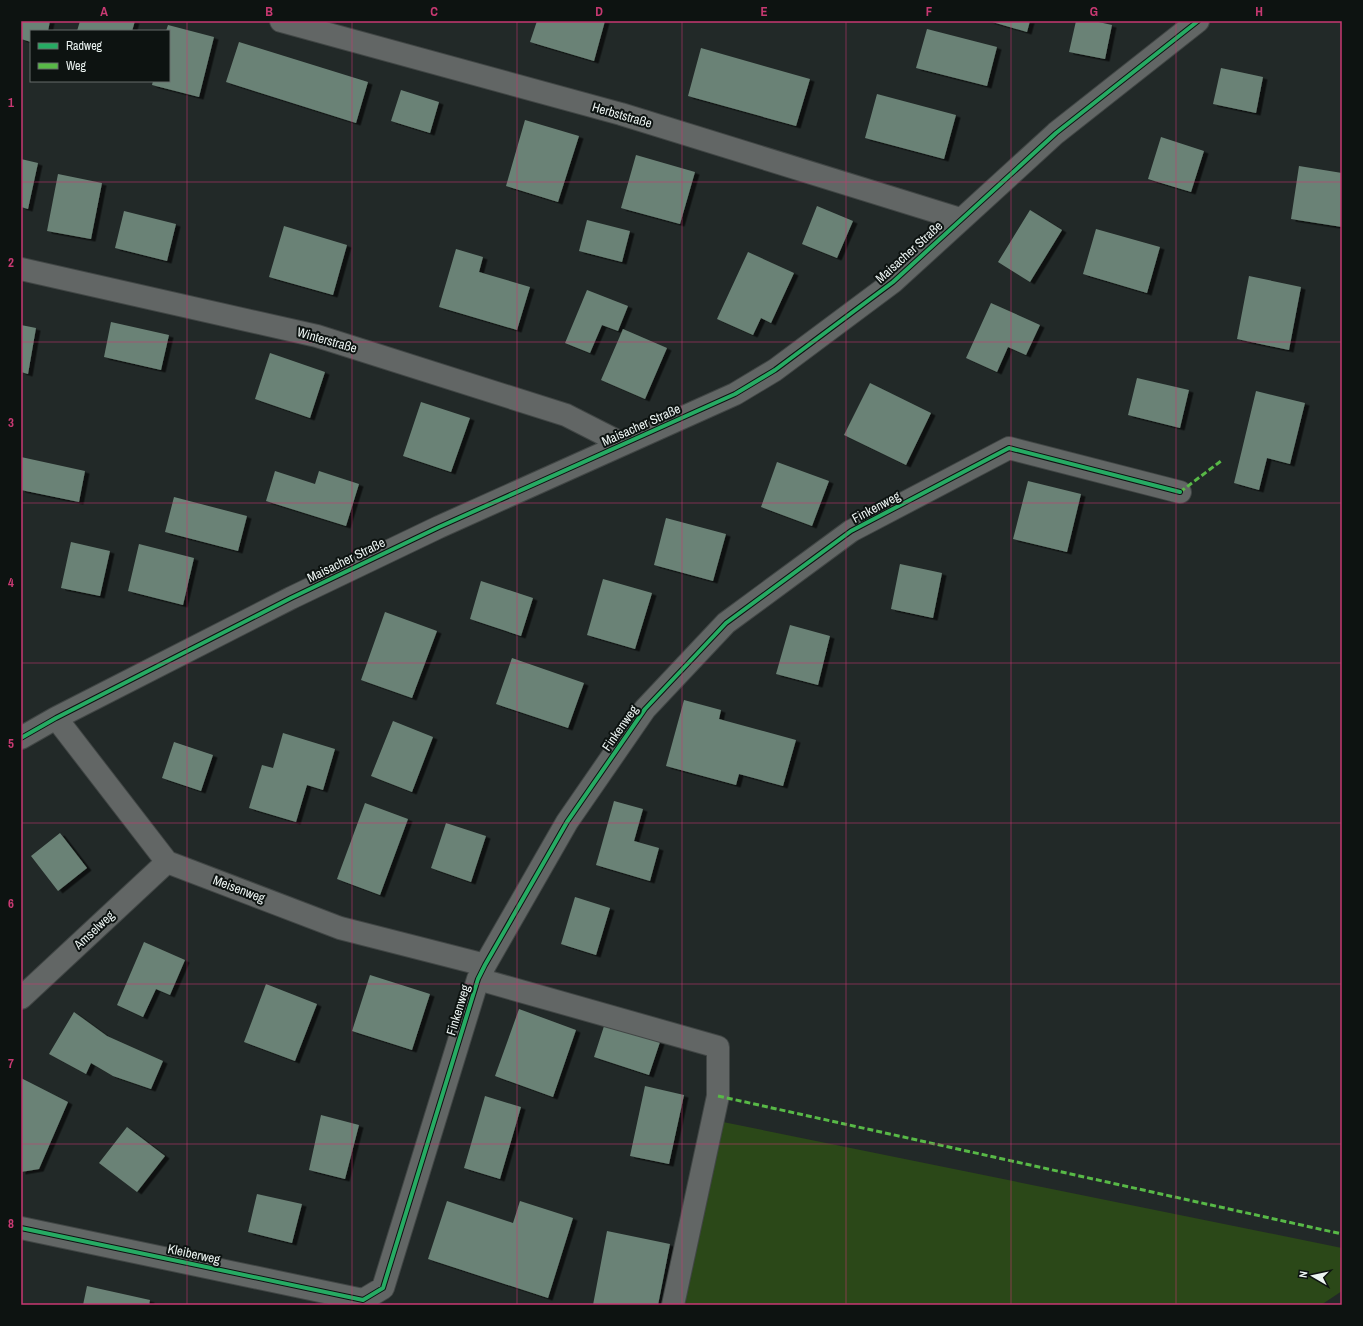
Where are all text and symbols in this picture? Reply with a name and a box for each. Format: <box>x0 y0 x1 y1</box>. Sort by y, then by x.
text: A <box>100 3 108 20</box>
text: B <box>265 3 273 20</box>
text: C <box>430 3 438 20</box>
text: D <box>595 3 603 20</box>
text: E <box>760 3 768 20</box>
text: F <box>926 3 933 20</box>
text: G <box>1090 3 1098 20</box>
text: H <box>1255 3 1263 20</box>
legend <box>30 30 170 82</box>
text: Radweg <box>66 38 103 54</box>
text: Weg <box>66 58 87 74</box>
text: 1 <box>8 94 14 111</box>
street label: Herbststraße <box>590 98 654 132</box>
street label: Maisacher Straße <box>872 217 946 287</box>
text: 2 <box>8 254 14 271</box>
street label: Winterstraße <box>295 323 359 357</box>
street label: Maisacher Straße <box>599 400 683 450</box>
text: 3 <box>8 414 14 431</box>
street label: Finkenweg <box>849 487 903 527</box>
street label: Maisacher Straße <box>304 534 388 586</box>
text: 4 <box>8 574 14 591</box>
street label: Finkenweg <box>598 702 642 754</box>
text: 5 <box>8 735 14 752</box>
street label: Meisenweg <box>211 871 268 907</box>
text: 6 <box>8 895 14 912</box>
street label: Amselweg <box>69 907 118 954</box>
street label: Finkenweg <box>442 983 474 1037</box>
text: 7 <box>8 1055 14 1072</box>
text: 8 <box>8 1215 14 1232</box>
street label: Kleiberweg <box>166 1240 222 1268</box>
north arrow <box>1293 1256 1333 1296</box>
text: N <box>1296 1270 1311 1279</box>

